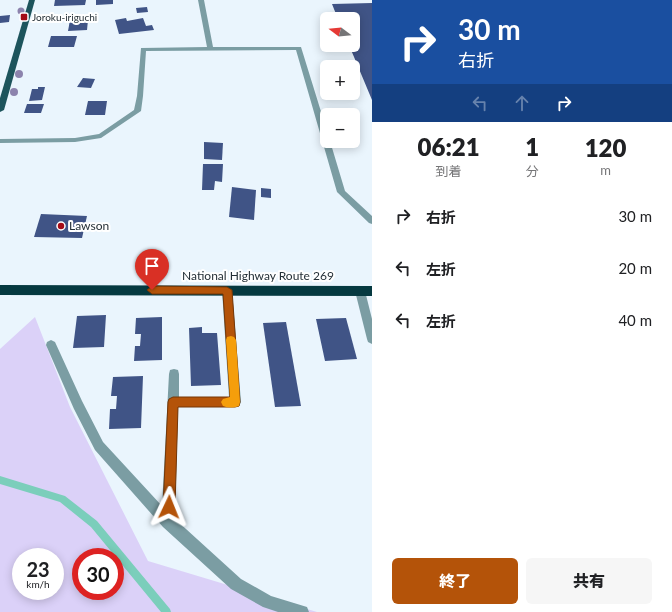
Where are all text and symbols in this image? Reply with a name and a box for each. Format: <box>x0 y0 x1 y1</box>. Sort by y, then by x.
place label: Joroku-iriguchi <box>32 11 97 23</box>
marker: Joroku-iriguchi <box>19 12 29 22</box>
north arrow <box>320 12 360 52</box>
map controls <box>320 12 360 148</box>
text: 30 m <box>458 12 521 46</box>
icon: right <box>392 16 444 68</box>
text: 右折 <box>458 49 494 71</box>
button: + <box>320 60 360 100</box>
icon: left <box>469 92 491 114</box>
icon: ahead <box>511 92 533 114</box>
icon: right <box>553 92 575 114</box>
button: − <box>320 108 360 148</box>
text: 06:21 <box>418 132 480 161</box>
text: 1 <box>525 132 539 161</box>
text: 120 <box>585 133 626 162</box>
text: m <box>600 162 611 178</box>
text: 到着 <box>436 163 462 179</box>
text: 分 <box>526 163 539 179</box>
icon: right <box>392 205 414 227</box>
text: 30 m <box>618 207 652 225</box>
text: 右折 <box>426 208 456 226</box>
place label: Lawson <box>69 218 109 233</box>
marker: Lawson <box>56 221 66 231</box>
pin <box>135 249 169 290</box>
icon: arrive <box>141 255 163 277</box>
icon: left <box>392 257 414 279</box>
text: 20 m <box>618 259 652 277</box>
text: 左折 <box>426 260 456 278</box>
street label: National Highway Route 269 <box>182 268 334 283</box>
icon: left <box>392 309 414 331</box>
text: 40 m <box>618 311 652 329</box>
text: 左折 <box>426 312 456 330</box>
position arrow <box>148 486 190 528</box>
speed limit sign: 30 <box>72 548 124 600</box>
text: 23 <box>26 557 50 581</box>
button: 終了 <box>392 558 518 604</box>
button: 共有 <box>526 558 652 604</box>
text: km/h <box>26 578 50 590</box>

